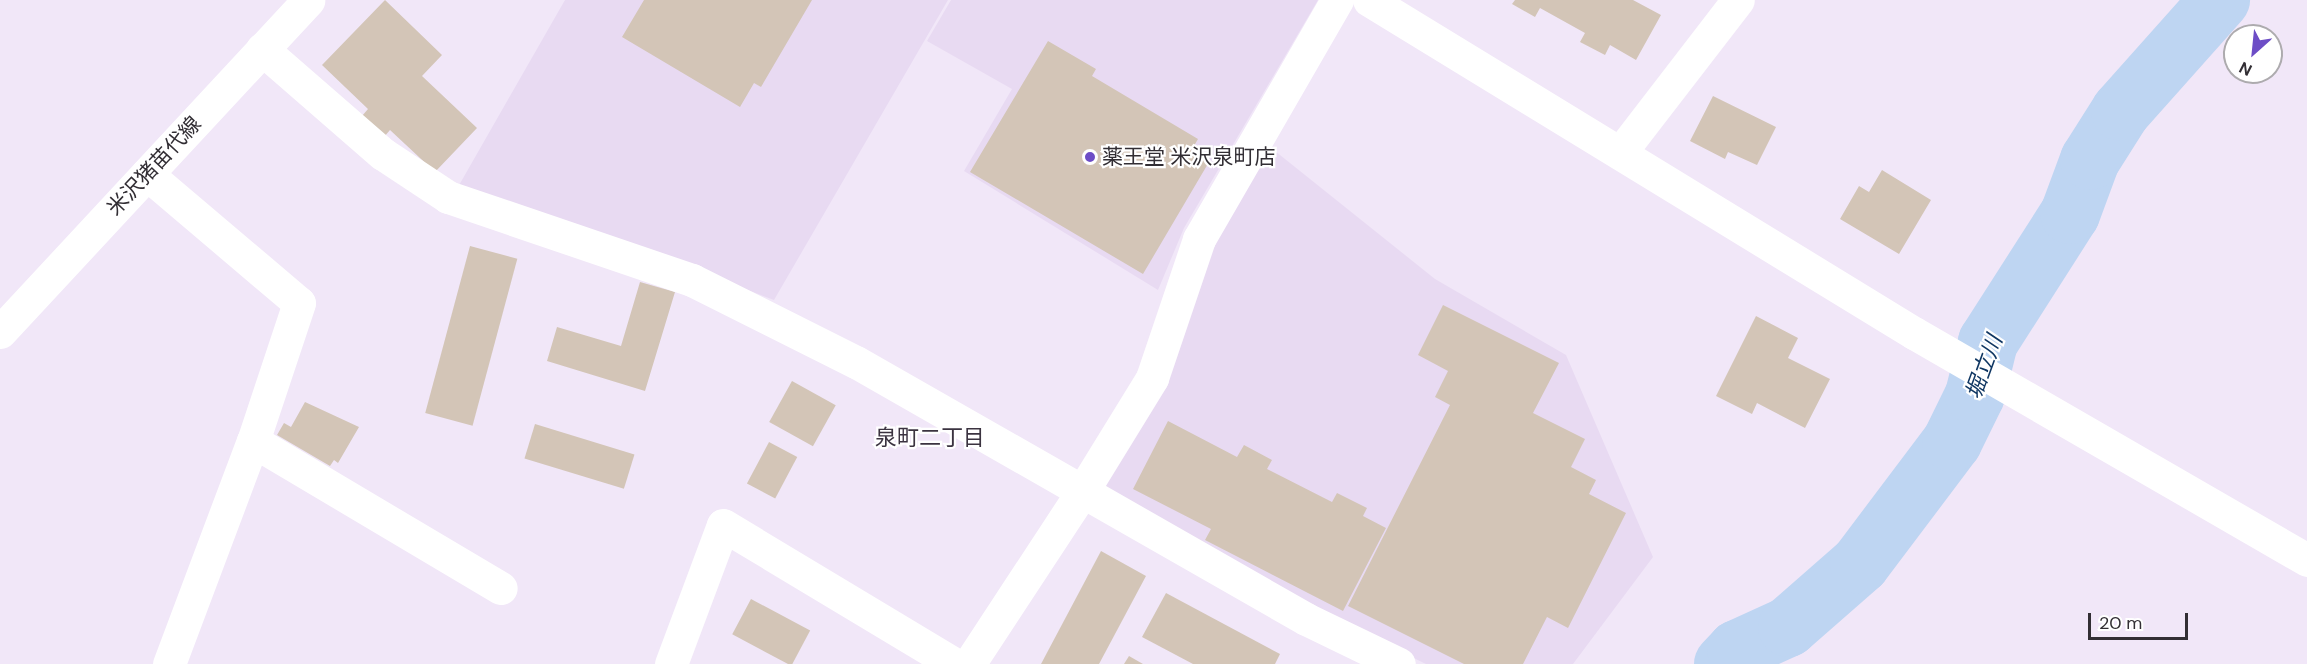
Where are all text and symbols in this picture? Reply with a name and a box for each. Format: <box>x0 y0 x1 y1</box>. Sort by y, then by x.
north arrow <box>2223 24 2283 84</box>
text: N <box>2236 57 2255 81</box>
street label: 米沢猪苗代線 <box>102 111 206 221</box>
place label: 薬王堂 米沢泉町店 <box>1102 144 1276 170</box>
marker: 薬王堂 米沢泉町店 <box>1083 150 1097 164</box>
water label: 堀立川 <box>1960 331 2008 403</box>
district label: 泉町二丁目 <box>875 425 985 451</box>
scale bar <box>2091 601 2192 639</box>
text: 20 m <box>2099 611 2142 635</box>

